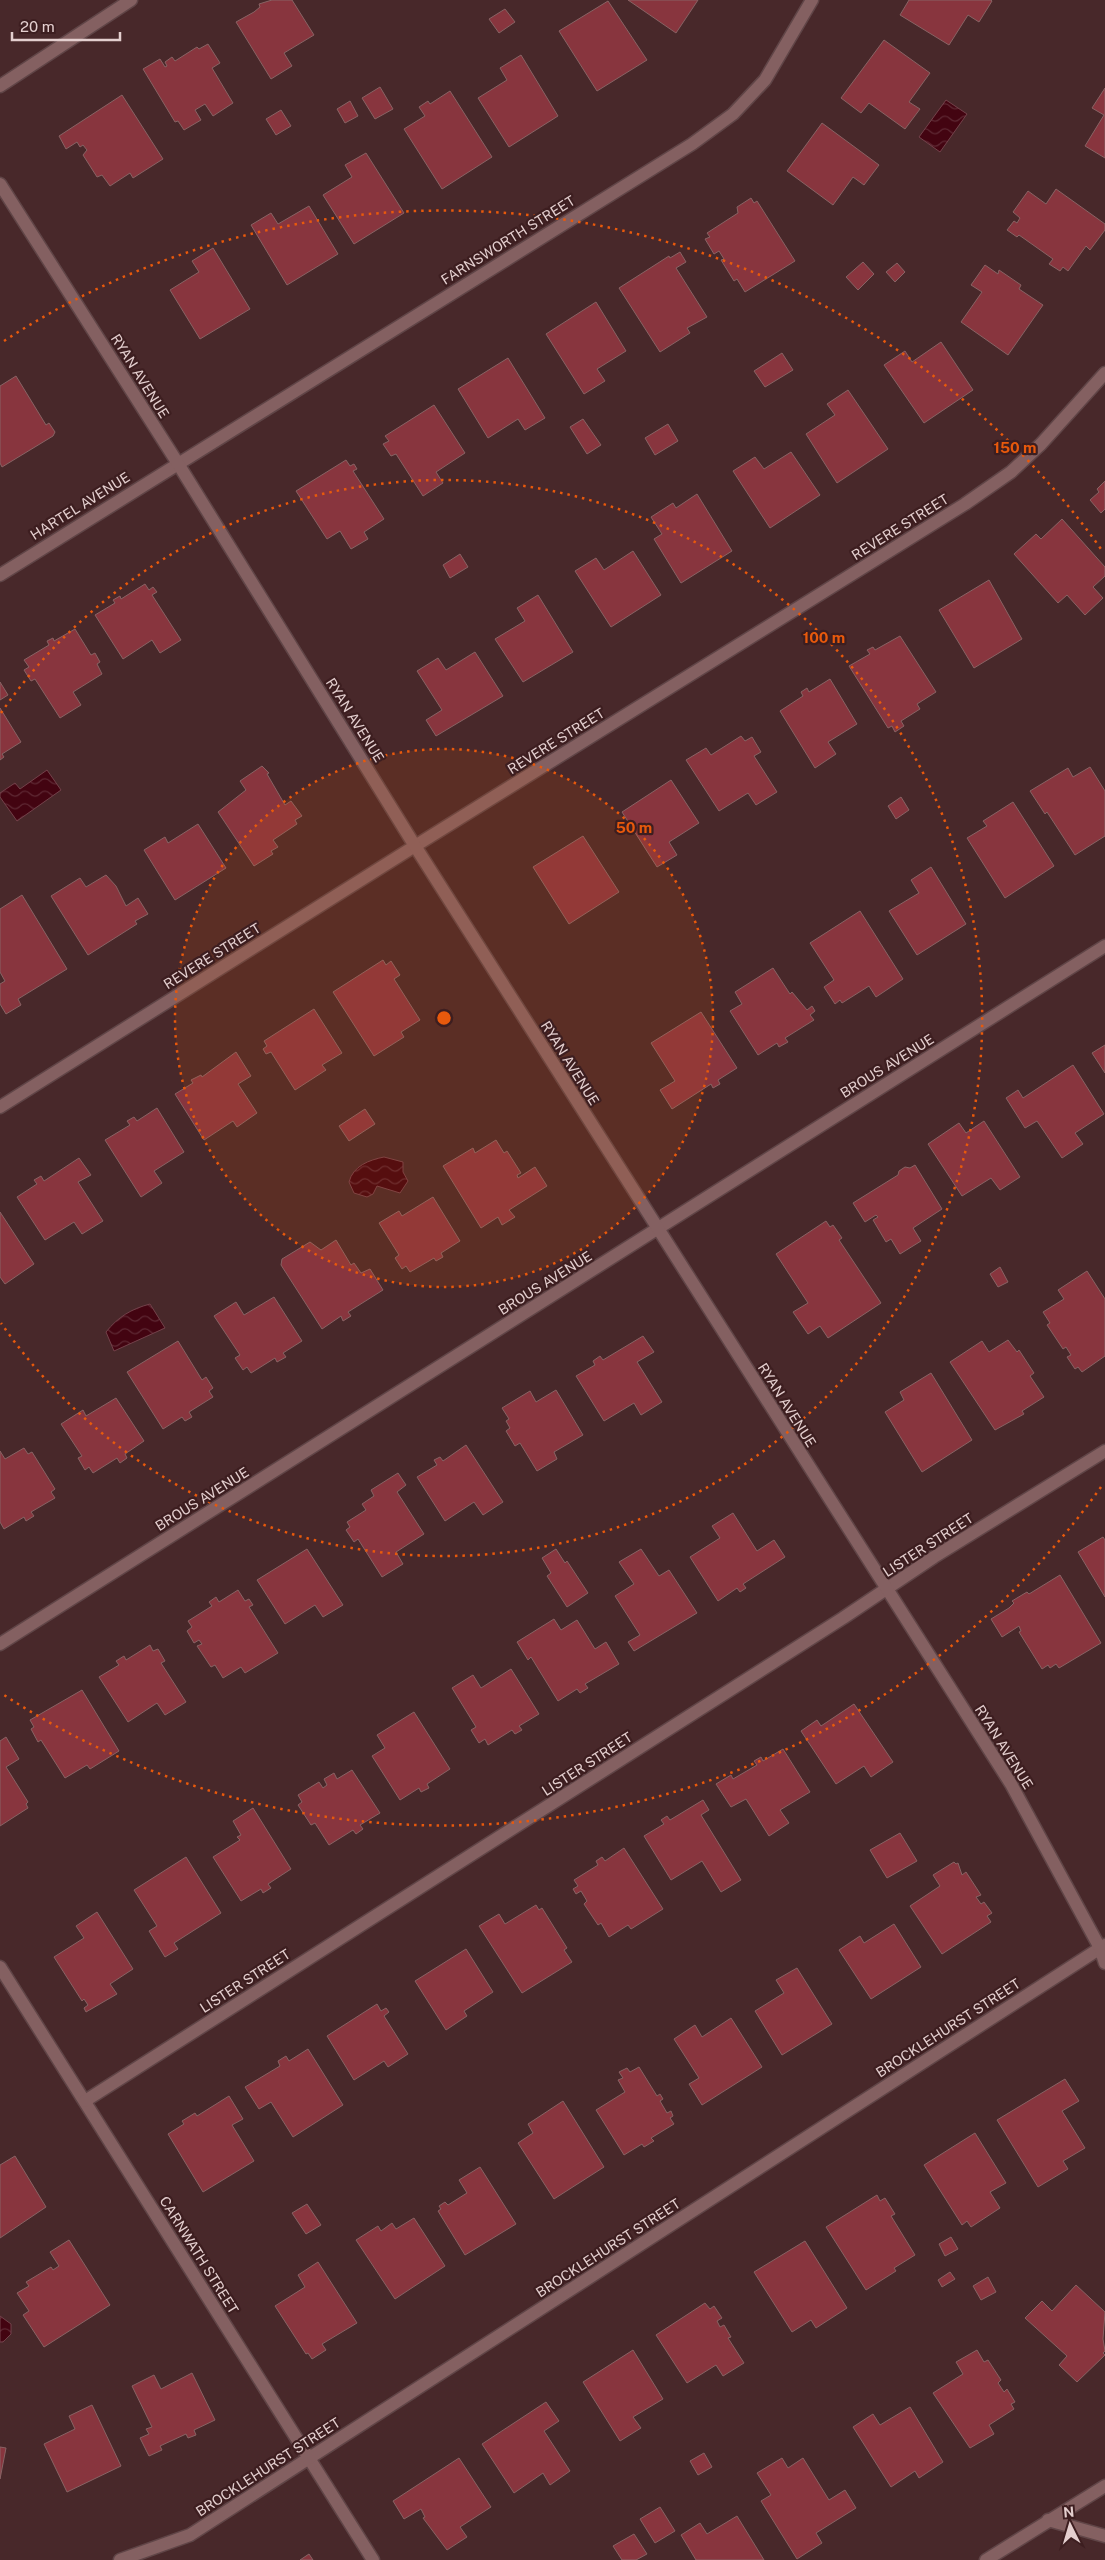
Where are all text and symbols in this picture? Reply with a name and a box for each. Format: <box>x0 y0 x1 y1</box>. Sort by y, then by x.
scale bar <box>12 10 120 42</box>
text: 20 m <box>20 18 55 35</box>
street label: FARNSWORTH STREET <box>438 192 578 288</box>
street label: RYAN AVENUE <box>108 331 172 421</box>
text: 150 m <box>993 439 1037 456</box>
street label: HARTEL AVENUE <box>27 469 133 543</box>
street label: REVERE STREET <box>849 491 951 563</box>
text: 100 m <box>803 629 845 646</box>
street label: RYAN AVENUE <box>323 675 387 765</box>
street label: REVERE STREET <box>505 705 607 777</box>
text: 50 m <box>616 819 652 836</box>
street label: REVERE STREET <box>161 920 263 992</box>
centre of rings <box>435 1009 453 1027</box>
street label: RYAN AVENUE <box>538 1018 602 1108</box>
street label: BROUS AVENUE <box>837 1031 937 1101</box>
street label: BROUS AVENUE <box>495 1248 595 1318</box>
street label: RYAN AVENUE <box>755 1360 819 1450</box>
street label: BROUS AVENUE <box>152 1464 252 1534</box>
street label: LISTER STREET <box>880 1510 976 1580</box>
street label: RYAN AVENUE <box>972 1702 1036 1792</box>
street label: LISTER STREET <box>539 1729 635 1799</box>
street label: LISTER STREET <box>197 1946 293 2016</box>
street label: BROCKLEHURST STREET <box>873 1975 1023 2081</box>
street label: CARNWATH STREET <box>156 2193 242 2317</box>
street label: BROCKLEHURST STREET <box>533 2195 683 2301</box>
street label: BROCKLEHURST STREET <box>193 2414 343 2520</box>
north arrow <box>1045 2500 1095 2550</box>
text: N <box>1063 2504 1075 2520</box>

